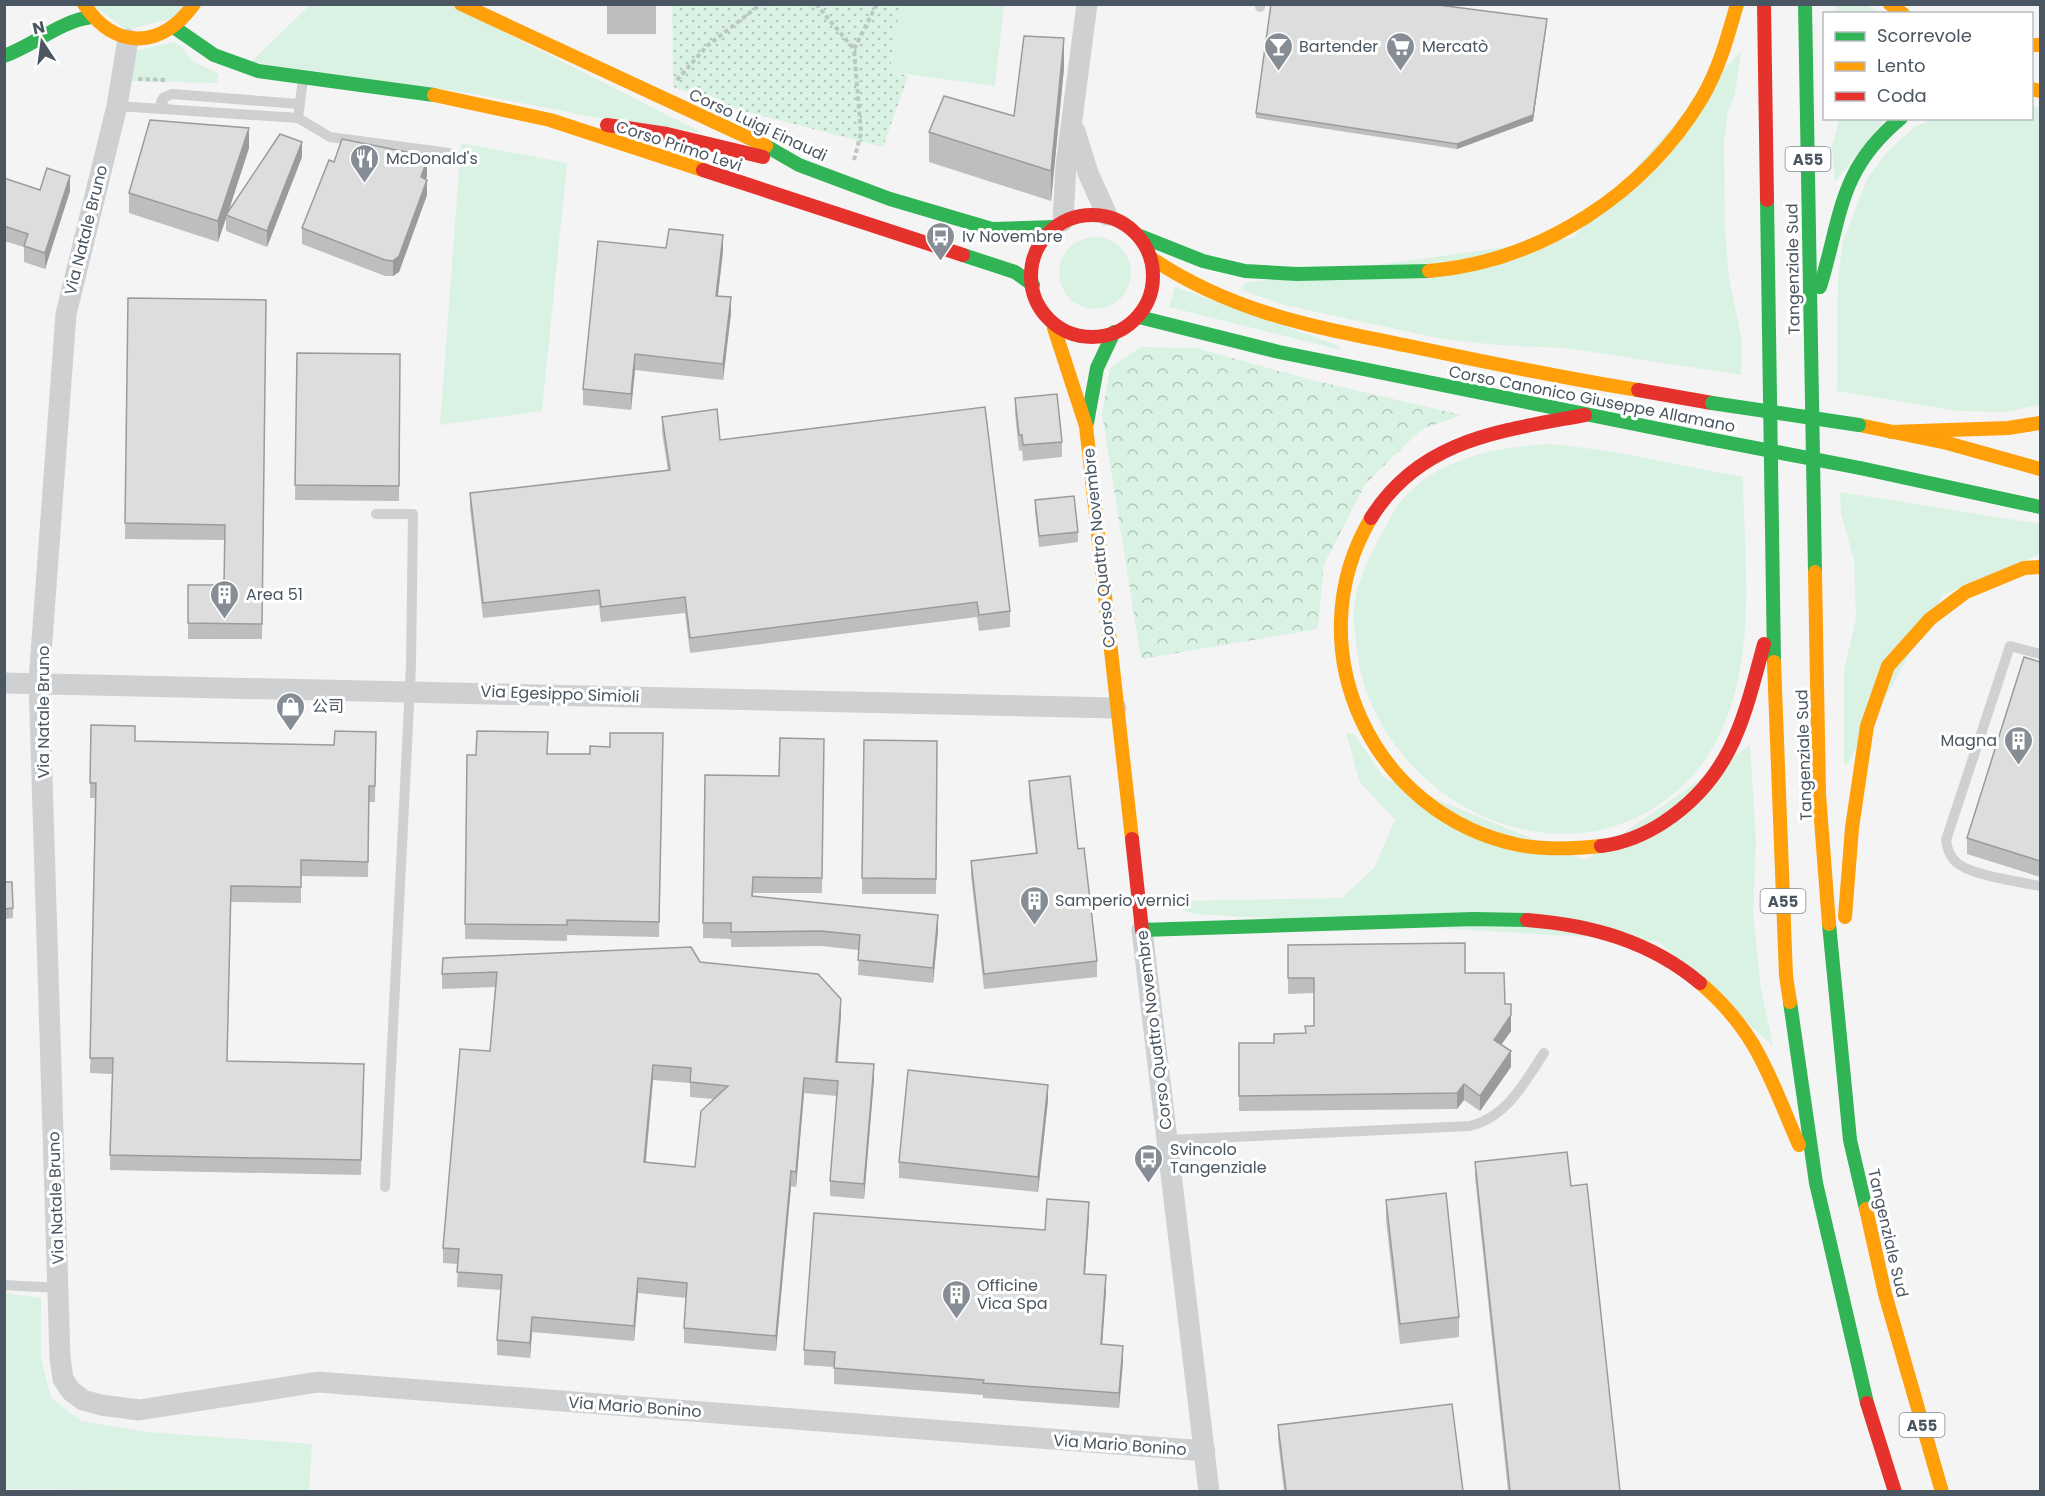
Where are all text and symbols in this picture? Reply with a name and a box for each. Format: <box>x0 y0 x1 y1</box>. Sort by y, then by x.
north arrow <box>12 12 72 72</box>
legend <box>1823 12 2033 120</box>
text: N <box>30 15 47 40</box>
text: Scorrevole <box>1877 23 1972 48</box>
bar icon: Bartender <box>1262 30 1294 72</box>
supermarket icon: Mercatò <box>1385 30 1417 72</box>
place label: Bartender <box>1299 35 1378 58</box>
place label: Mercatò <box>1422 35 1488 58</box>
text: Lento <box>1877 53 1926 78</box>
street label: Corso Luigi Einaudi <box>685 83 831 167</box>
text: Coda <box>1877 83 1927 108</box>
street label: Corso Primo Levi <box>613 115 745 177</box>
restaurant icon: McDonald's <box>349 142 381 184</box>
place label: McDonald's <box>386 147 478 170</box>
road number: A55 <box>1786 147 1830 171</box>
street label: Via Natale Bruno <box>59 163 113 297</box>
street label: Tangenziale Sud <box>1780 203 1806 335</box>
bus stop icon: Iv Novembre <box>925 220 957 262</box>
place label: Iv Novembre <box>962 225 1063 248</box>
street label: Corso Canonico Giuseppe Allamano <box>1447 360 1737 438</box>
street label: Corso Quattro Novembre <box>1077 447 1121 649</box>
building icon: Area 51 <box>209 578 241 620</box>
place label: Area 51 <box>246 583 303 606</box>
street label: Via Natale Bruno <box>32 645 55 779</box>
street label: Via Egesippo Simioli <box>480 680 640 708</box>
street label: Tangenziale Sud <box>1790 689 1818 821</box>
shop icon: 公司 <box>275 690 307 732</box>
place label: 公司 <box>312 695 344 718</box>
building icon: Magna <box>2002 724 2034 766</box>
place label: Magna <box>1941 729 1997 752</box>
building icon: Samperio vernici <box>1018 884 1050 926</box>
place label: Samperio vernici <box>1055 889 1190 912</box>
road number: A55 <box>1760 889 1806 913</box>
street label: Corso Quattro Novembre <box>1130 929 1178 1131</box>
street label: Via Natale Bruno <box>42 1131 70 1265</box>
place label: Svincolo Tangenziale <box>1170 1138 1267 1179</box>
bus stop icon: Svincolo Tangenziale <box>1133 1142 1165 1184</box>
street label: Tangenziale Sud <box>1862 1166 1914 1300</box>
place label: Officine Vica Spa <box>977 1274 1048 1315</box>
building icon: Officine Vica Spa <box>940 1278 972 1320</box>
street label: Via Mario Bonino <box>568 1391 702 1423</box>
road number: A55 <box>1900 1413 1944 1437</box>
street label: Via Mario Bonino <box>1053 1429 1187 1461</box>

